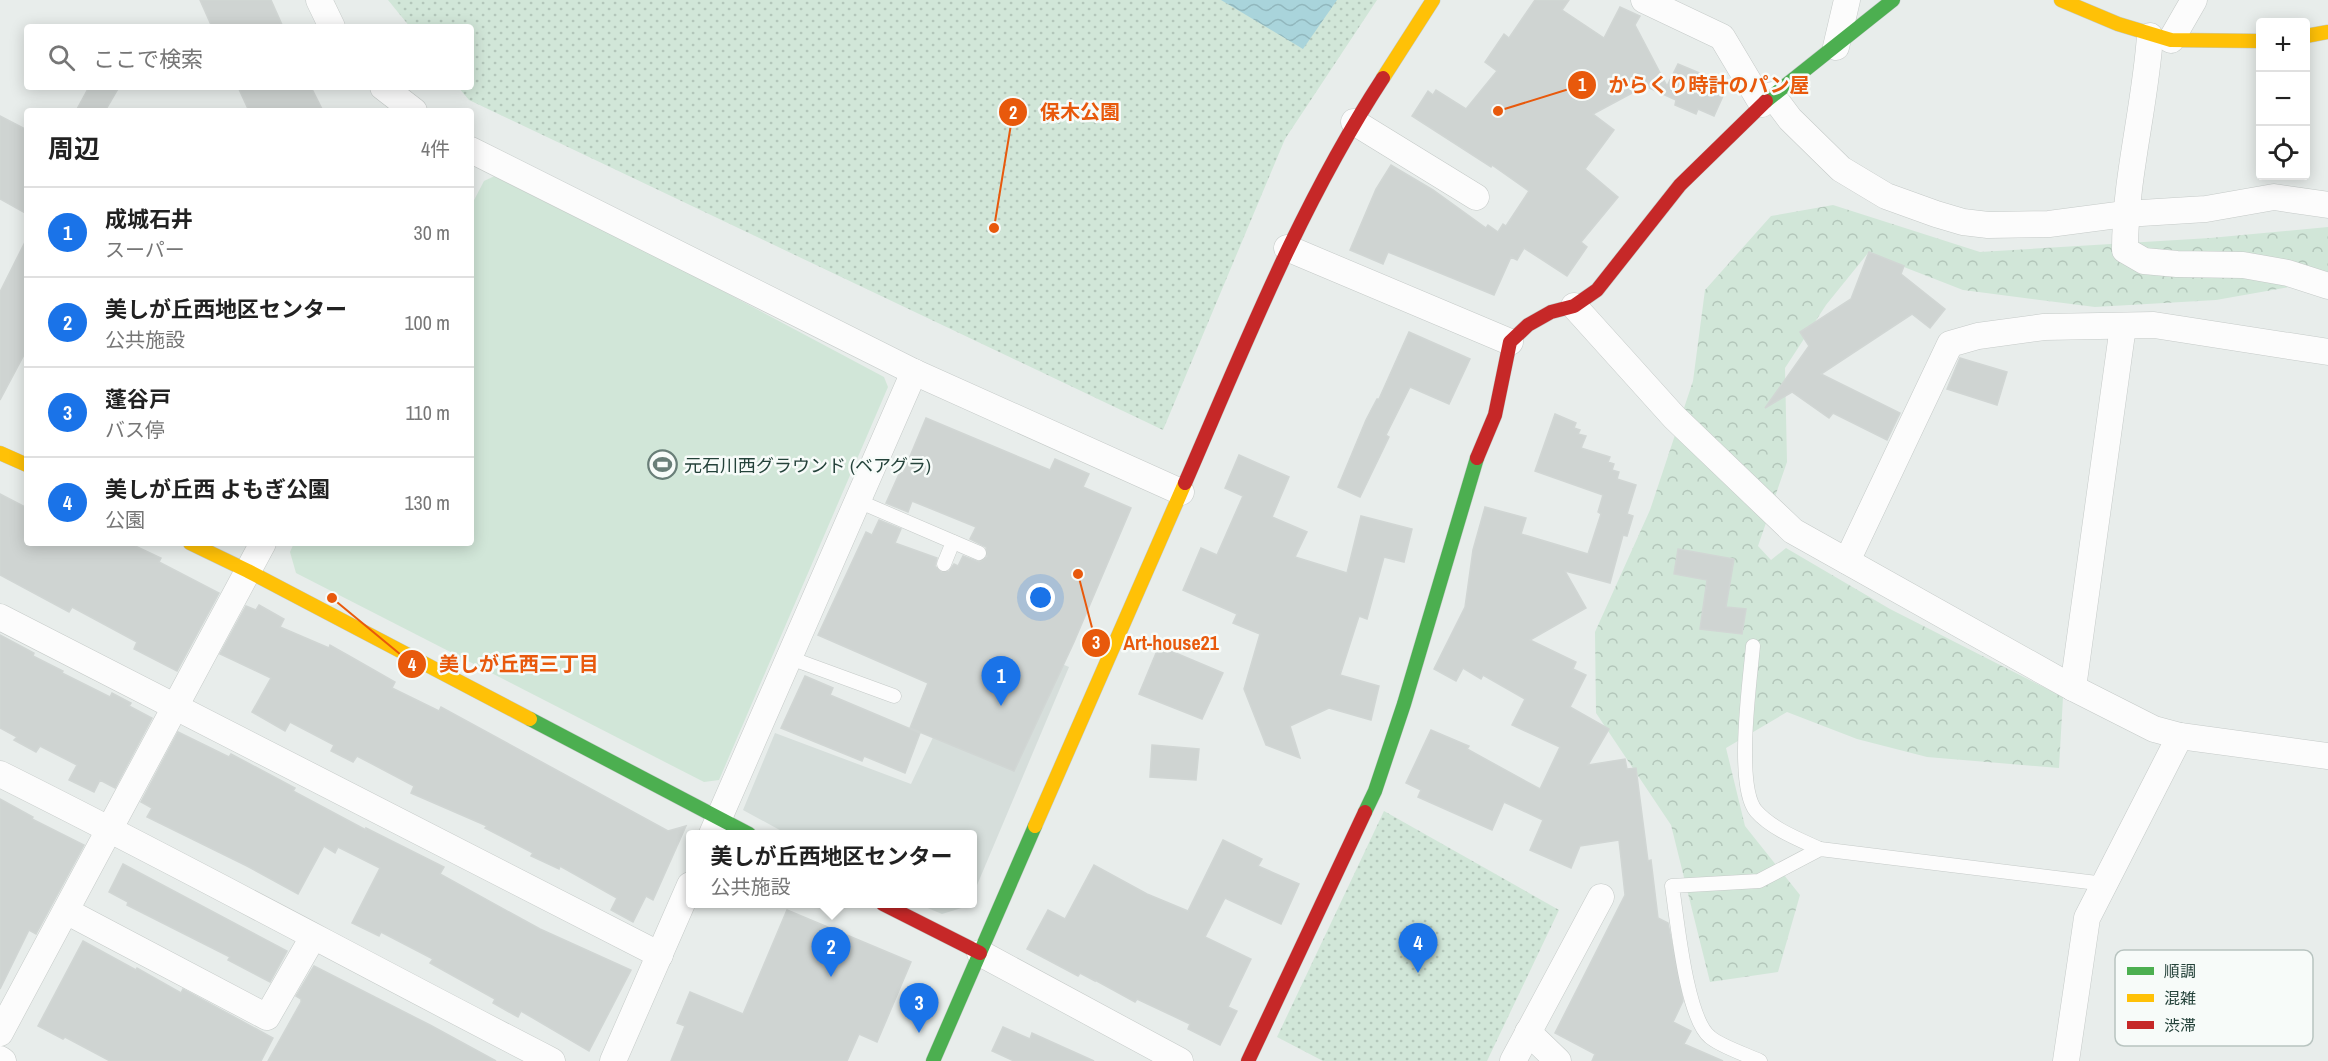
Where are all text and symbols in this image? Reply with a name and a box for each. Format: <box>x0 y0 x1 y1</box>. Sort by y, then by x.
map controls <box>2256 18 2310 180</box>
button: + <box>2256 18 2310 72</box>
search box <box>24 24 474 90</box>
icon: search <box>45 41 78 74</box>
text: ここで検索 <box>93 44 203 74</box>
callout: からくり時計のパン屋 <box>1567 66 1821 104</box>
text: からくり時計のパン屋 <box>1609 71 1810 98</box>
text: 1 <box>1578 72 1587 97</box>
button: − <box>2256 72 2310 126</box>
callout: 保木公園 <box>998 93 1132 131</box>
text: 保木公園 <box>1040 98 1120 125</box>
text: 2 <box>1009 100 1017 125</box>
button: locate <box>2256 126 2310 180</box>
text: 周辺 <box>48 131 100 166</box>
text: 4件 <box>421 135 450 162</box>
text: 成城石井 <box>105 204 193 234</box>
text: 1 <box>63 219 72 246</box>
text: 30 m <box>414 219 450 246</box>
text: スーパー <box>105 236 185 263</box>
text: 美しが丘西地区センター <box>105 294 347 324</box>
text: 2 <box>63 309 72 336</box>
text: 100 m <box>404 309 450 336</box>
text: 公共施設 <box>105 326 185 353</box>
text: 蓬谷戸 <box>105 384 171 414</box>
text: 3 <box>63 399 72 426</box>
text: 110 m <box>406 399 450 426</box>
text: バス停 <box>105 416 165 443</box>
sports icon: 元石川西グラウンド (ベアグラ) <box>647 449 679 481</box>
place label: 元石川西グラウンド (ベアグラ) <box>684 453 931 478</box>
text: 美しが丘西 よもぎ公園 <box>105 474 330 504</box>
text: 4 <box>63 489 72 516</box>
text: 130 m <box>404 489 450 516</box>
text: 公園 <box>105 506 145 533</box>
your location <box>1026 583 1055 612</box>
callout: Art-house21 <box>1081 624 1230 662</box>
text: Art-house21 <box>1123 629 1220 656</box>
text: 3 <box>1092 630 1100 655</box>
callout: 美しが丘西三丁目 <box>397 645 611 683</box>
text: 美しが丘西三丁目 <box>439 650 599 677</box>
text: 4 <box>408 652 417 677</box>
pin: 1 <box>982 656 1020 706</box>
popup <box>686 830 977 908</box>
text: 美しが丘西地区センター <box>710 841 953 871</box>
text: 公共施設 <box>710 873 790 900</box>
pin: 4 <box>1398 924 1438 973</box>
pin: 2 <box>812 928 850 977</box>
legend <box>2115 950 2313 1046</box>
text: 順調 <box>2164 960 2196 982</box>
pin: 3 <box>900 984 938 1033</box>
text: 混雑 <box>2164 987 2196 1009</box>
text: 渋滞 <box>2164 1014 2196 1036</box>

